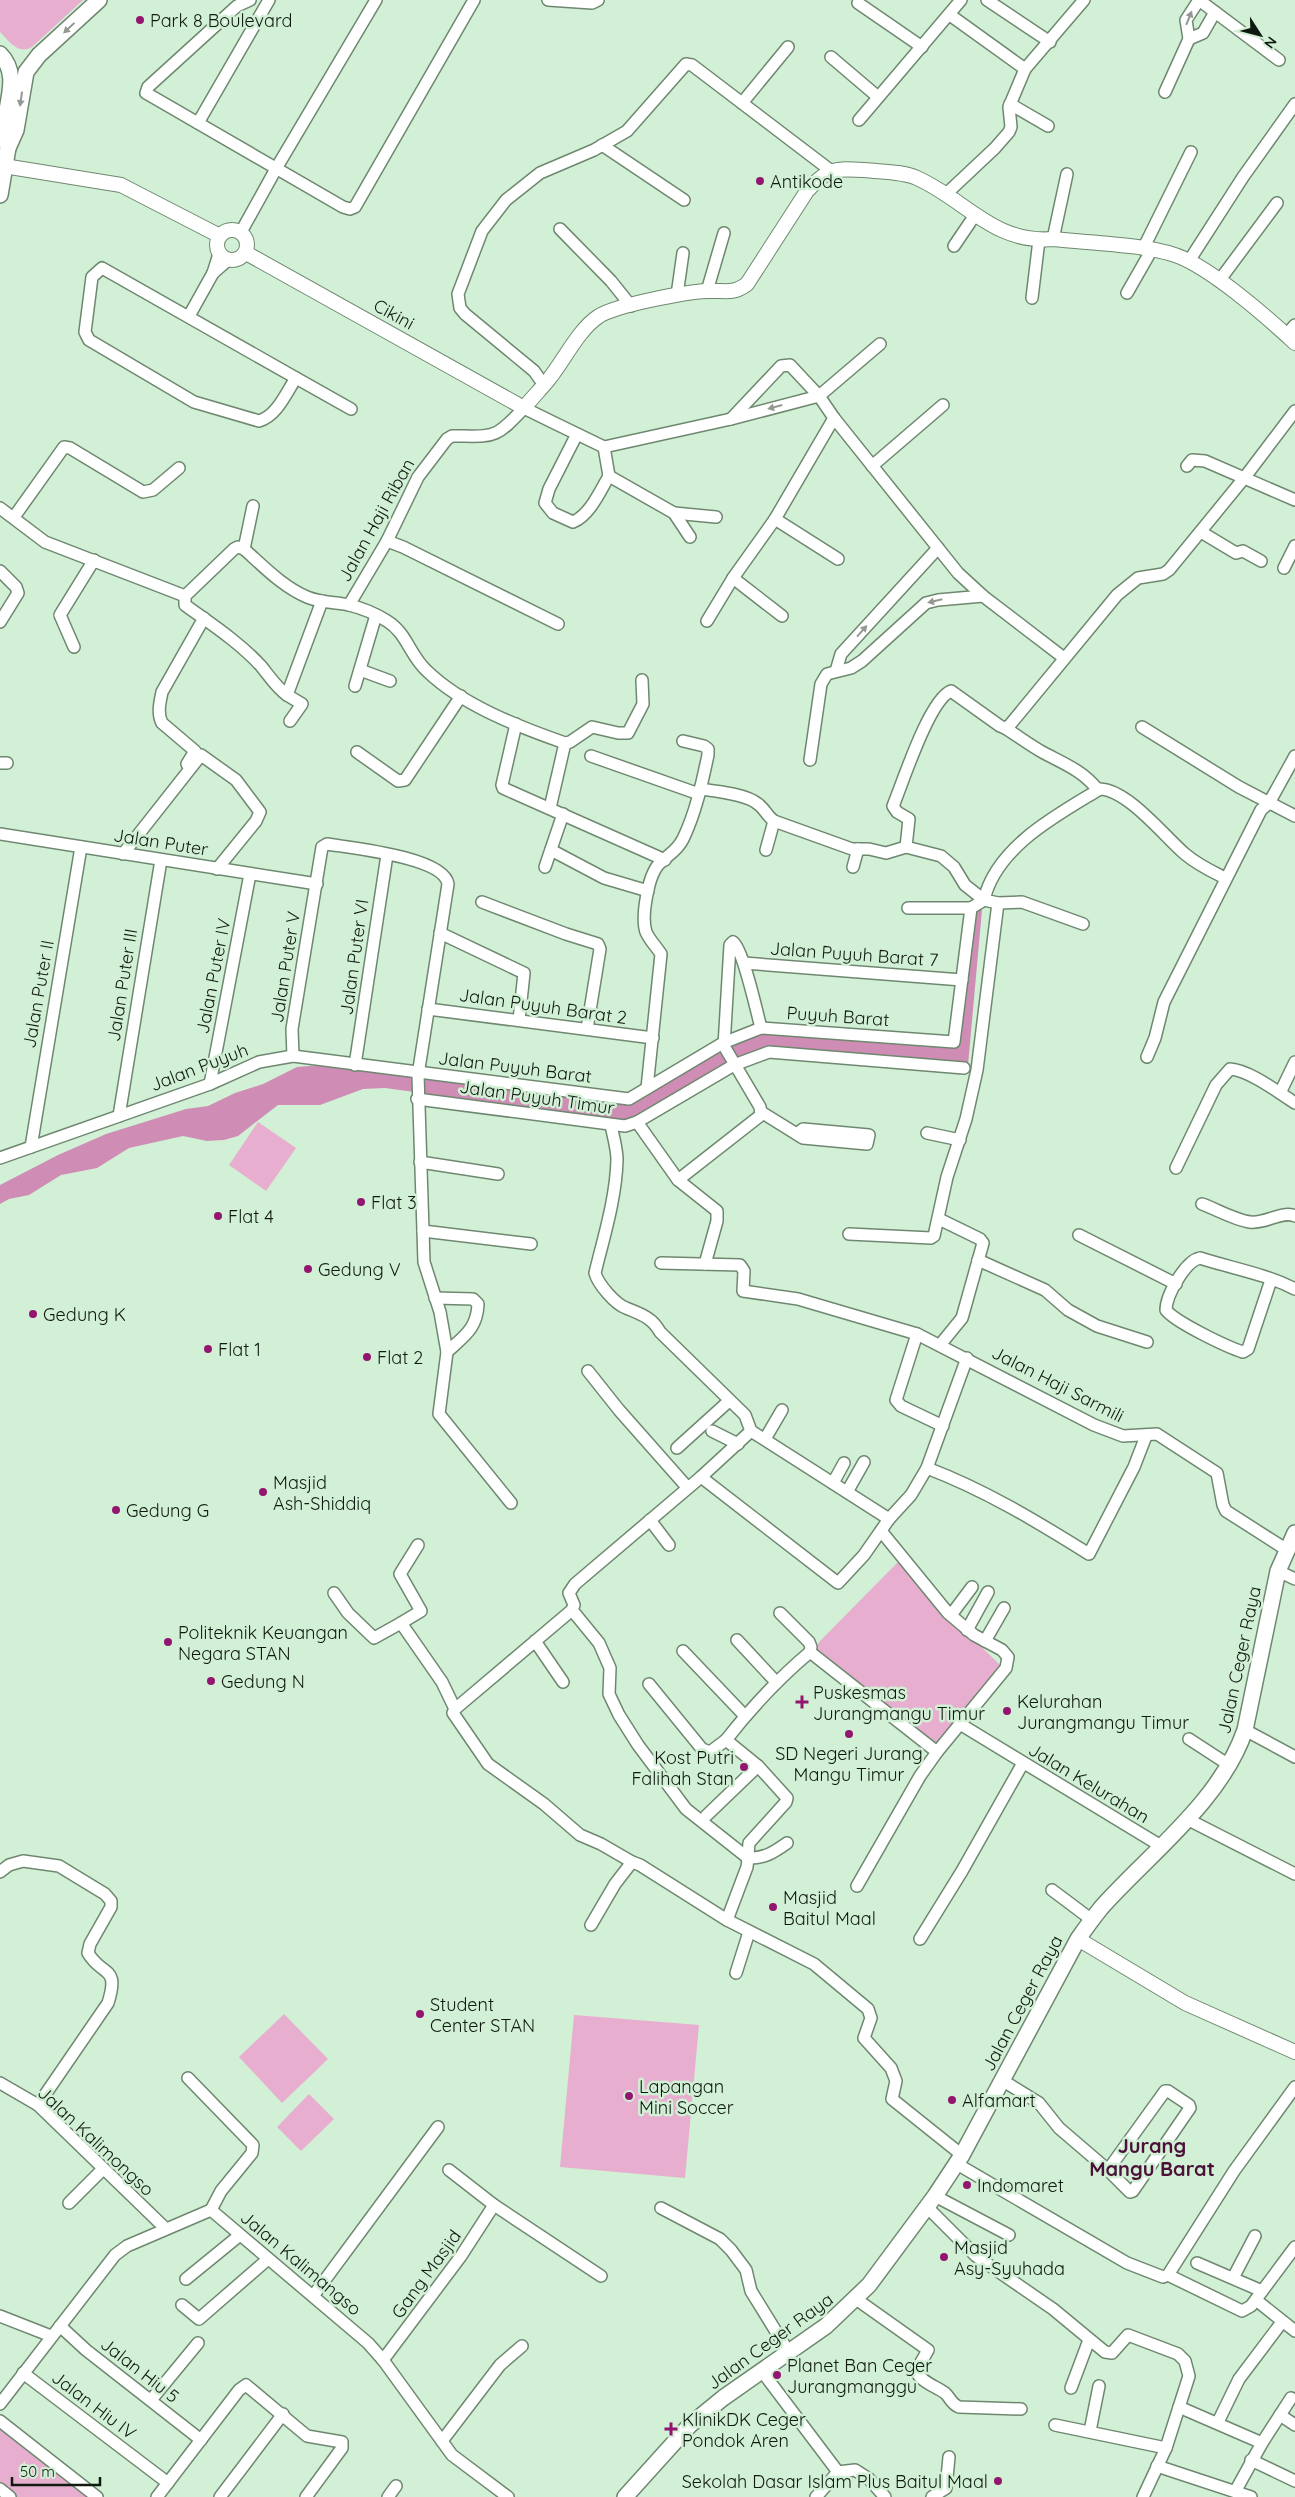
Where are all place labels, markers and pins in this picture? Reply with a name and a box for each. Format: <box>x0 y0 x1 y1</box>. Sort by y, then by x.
place label: Park 8 Boulevard <box>150 9 292 32</box>
marker: Park 8 Boulevard <box>134 14 146 26</box>
place label: Antikode <box>770 170 843 193</box>
marker: Antikode <box>754 175 766 187</box>
place label: Flat 3 <box>371 1191 417 1214</box>
marker: Flat 3 <box>355 1196 367 1208</box>
place label: Flat 4 <box>228 1205 274 1228</box>
marker: Flat 4 <box>212 1210 224 1222</box>
place label: Gedung V <box>318 1258 401 1281</box>
marker: Gedung V <box>302 1263 314 1275</box>
place label: Gedung K <box>43 1303 126 1326</box>
marker: Gedung K <box>27 1308 39 1320</box>
place label: Flat 1 <box>218 1338 261 1361</box>
marker: Flat 1 <box>202 1343 214 1355</box>
place label: Flat 2 <box>377 1346 423 1369</box>
marker: Flat 2 <box>361 1351 373 1363</box>
place label: Masjid Ash-Shiddiq <box>273 1471 371 1515</box>
marker: Masjid Ash-Shiddiq <box>257 1486 269 1498</box>
place label: Gedung G <box>126 1499 209 1522</box>
marker: Gedung G <box>110 1504 122 1516</box>
place label: Politeknik Keuangan Negara STAN <box>178 1621 348 1665</box>
marker: Politeknik Keuangan Negara STAN <box>162 1636 174 1648</box>
place label: Gedung N <box>221 1670 305 1693</box>
marker: Gedung N <box>205 1675 217 1687</box>
place label: Puskesmas Jurangmangu Timur <box>813 1681 985 1725</box>
place label: Kelurahan Jurangmangu Timur <box>1017 1690 1189 1734</box>
marker: Puskesmas Jurangmangu Timur <box>795 1695 809 1709</box>
marker: Kelurahan Jurangmangu Timur <box>1001 1705 1013 1717</box>
marker: SD Negeri Jurang Mangu Timur <box>843 1728 855 1740</box>
place label: SD Negeri Jurang Mangu Timur <box>775 1742 923 1786</box>
place label: Kost Putri Falihah Stan <box>631 1746 734 1790</box>
marker: Kost Putri Falihah Stan <box>738 1761 750 1773</box>
place label: Masjid Baitul Maal <box>783 1886 876 1930</box>
marker: Masjid Baitul Maal <box>767 1901 779 1913</box>
place label: Student Center STAN <box>430 1993 535 2037</box>
marker: Student Center STAN <box>414 2008 426 2020</box>
place label: Lapangan Mini Soccer <box>639 2075 734 2119</box>
place label: Alfamart <box>962 2089 1036 2112</box>
marker: Lapangan Mini Soccer <box>623 2090 635 2102</box>
marker: Alfamart <box>946 2094 958 2106</box>
place label: Indomaret <box>977 2174 1064 2197</box>
marker: Indomaret <box>961 2179 973 2191</box>
place label: Masjid Asy-Syuhada <box>954 2236 1065 2280</box>
marker: Masjid Asy-Syuhada <box>938 2251 950 2263</box>
place label: Planet Ban Ceger Jurangmanggu <box>787 2354 932 2398</box>
marker: Planet Ban Ceger Jurangmanggu <box>771 2369 783 2381</box>
place label: KlinikDK Ceger Pondok Aren <box>682 2408 806 2452</box>
marker: KlinikDK Ceger Pondok Aren <box>664 2422 678 2436</box>
place label: Sekolah Dasar Islam Plus Baitul Maal <box>682 2470 988 2493</box>
marker: Sekolah Dasar Islam Plus Baitul Maal <box>992 2475 1004 2487</box>

